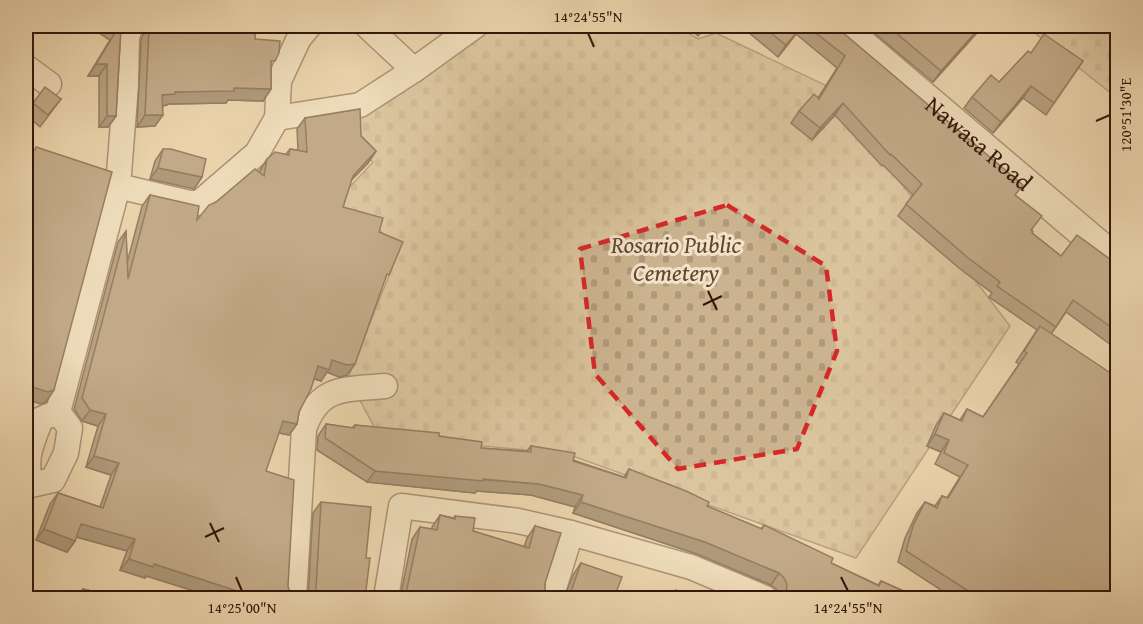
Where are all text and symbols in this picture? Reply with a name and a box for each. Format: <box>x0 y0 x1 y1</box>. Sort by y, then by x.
text: 14°24'55"N <box>554 6 623 27</box>
text: 120°51'30"E <box>1115 78 1136 152</box>
street label: Nawasa Road <box>918 88 1041 199</box>
park label: Rosario Public Cemetery <box>610 227 741 290</box>
text: 14°25'00"N <box>208 597 277 618</box>
text: 14°24'55"N <box>814 597 883 618</box>

